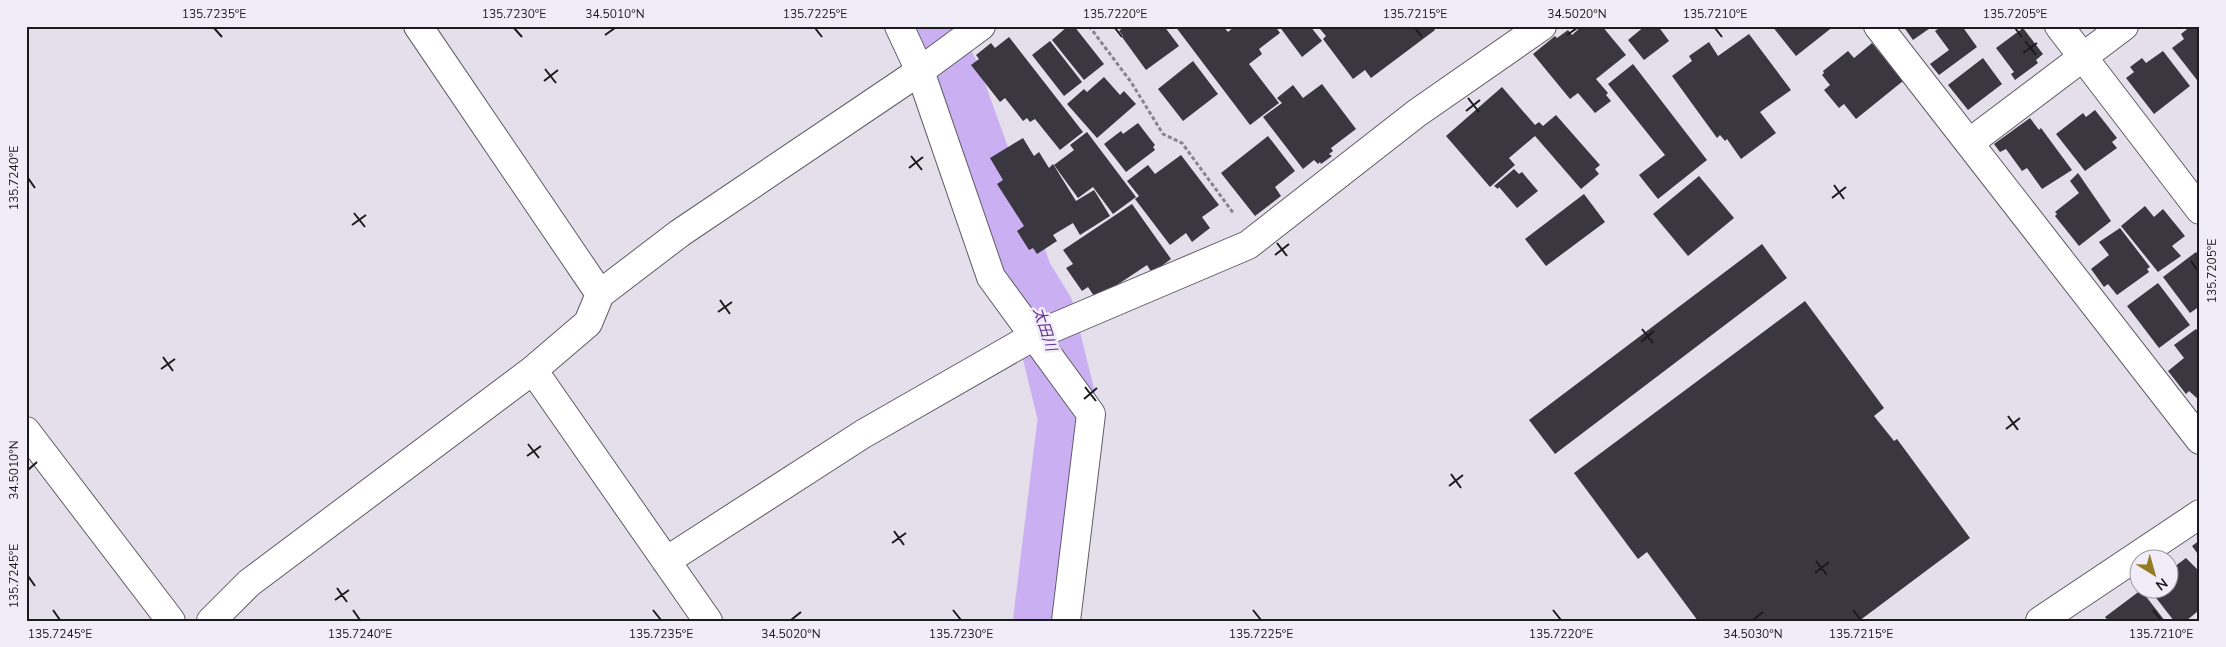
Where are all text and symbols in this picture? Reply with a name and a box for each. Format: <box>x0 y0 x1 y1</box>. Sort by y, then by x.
text: 135.7235°E <box>182 6 246 22</box>
text: 135.7230°E <box>482 6 546 22</box>
text: 34.5010°N <box>585 6 645 22</box>
text: 135.7225°E <box>783 6 847 22</box>
text: 135.7220°E <box>1083 6 1147 22</box>
text: 135.7215°E <box>1383 6 1447 22</box>
text: 34.5020°N <box>1547 6 1607 22</box>
text: 135.7210°E <box>1683 6 1747 22</box>
text: 135.7205°E <box>1983 6 2047 22</box>
text: 135.7240°E <box>6 146 22 210</box>
text: 135.7205°E <box>2204 239 2220 303</box>
water label: 太田川 <box>1029 305 1062 355</box>
text: 34.5010°N <box>6 440 22 500</box>
text: 135.7245°E <box>6 544 22 608</box>
north arrow <box>2128 550 2178 600</box>
text: N <box>2152 573 2171 595</box>
text: 135.7245°E <box>28 626 92 642</box>
text: 135.7240°E <box>328 626 392 642</box>
text: 135.7235°E <box>629 626 693 642</box>
text: 34.5020°N <box>761 626 821 642</box>
text: 135.7230°E <box>929 626 993 642</box>
text: 135.7225°E <box>1229 626 1293 642</box>
text: 135.7220°E <box>1529 626 1593 642</box>
text: 34.5030°N <box>1723 626 1783 642</box>
text: 135.7215°E <box>1829 626 1893 642</box>
text: 135.7210°E <box>2129 626 2193 642</box>

